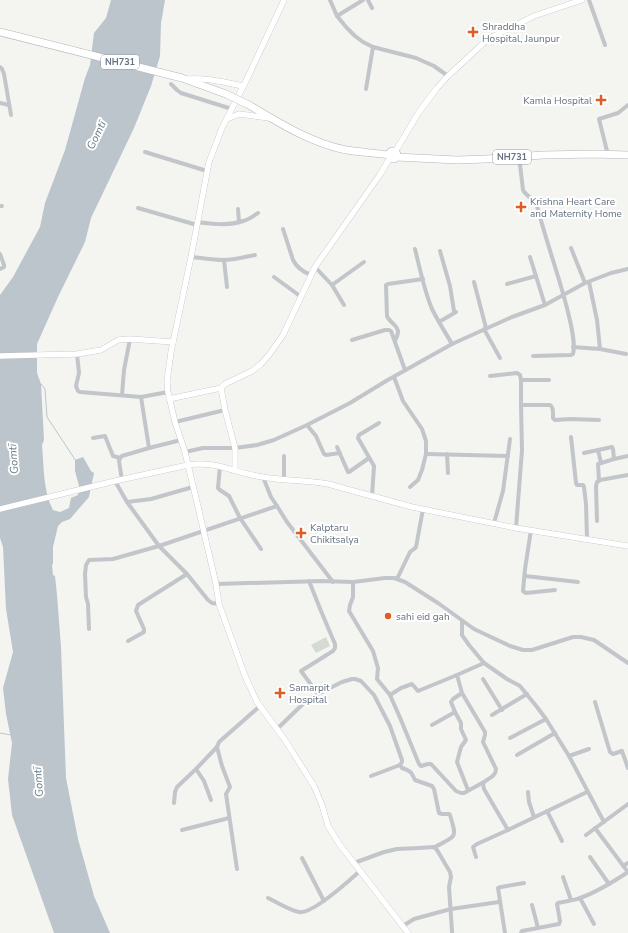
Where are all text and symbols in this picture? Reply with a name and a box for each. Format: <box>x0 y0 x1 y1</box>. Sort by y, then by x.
place label: Shraddha Hospital, Jaunpur <box>482 20 560 46</box>
marker: Shraddha Hospital, Jaunpur <box>467 26 479 38</box>
road number: NH731 <box>101 55 139 69</box>
place label: Kamla Hospital <box>523 94 592 108</box>
marker: Kamla Hospital <box>595 94 607 106</box>
water label: Gomtī <box>83 117 110 152</box>
road number: NH731 <box>493 150 531 164</box>
place label: Krishna Heart Care and Maternity Home <box>530 195 622 221</box>
marker: Krishna Heart Care and Maternity Home <box>515 201 527 213</box>
water label: Gomtī <box>5 442 22 474</box>
place label: Kalptaru Chikitsalya <box>310 521 359 547</box>
marker: Kalptaru Chikitsalya <box>295 527 307 539</box>
place label: sahi eid gah <box>396 610 450 624</box>
marker: sahi eid gah <box>383 611 393 621</box>
place label: Samarpit Hospital <box>289 681 330 707</box>
marker: Samarpit Hospital <box>274 687 286 699</box>
water label: Gomtī <box>30 765 47 797</box>

